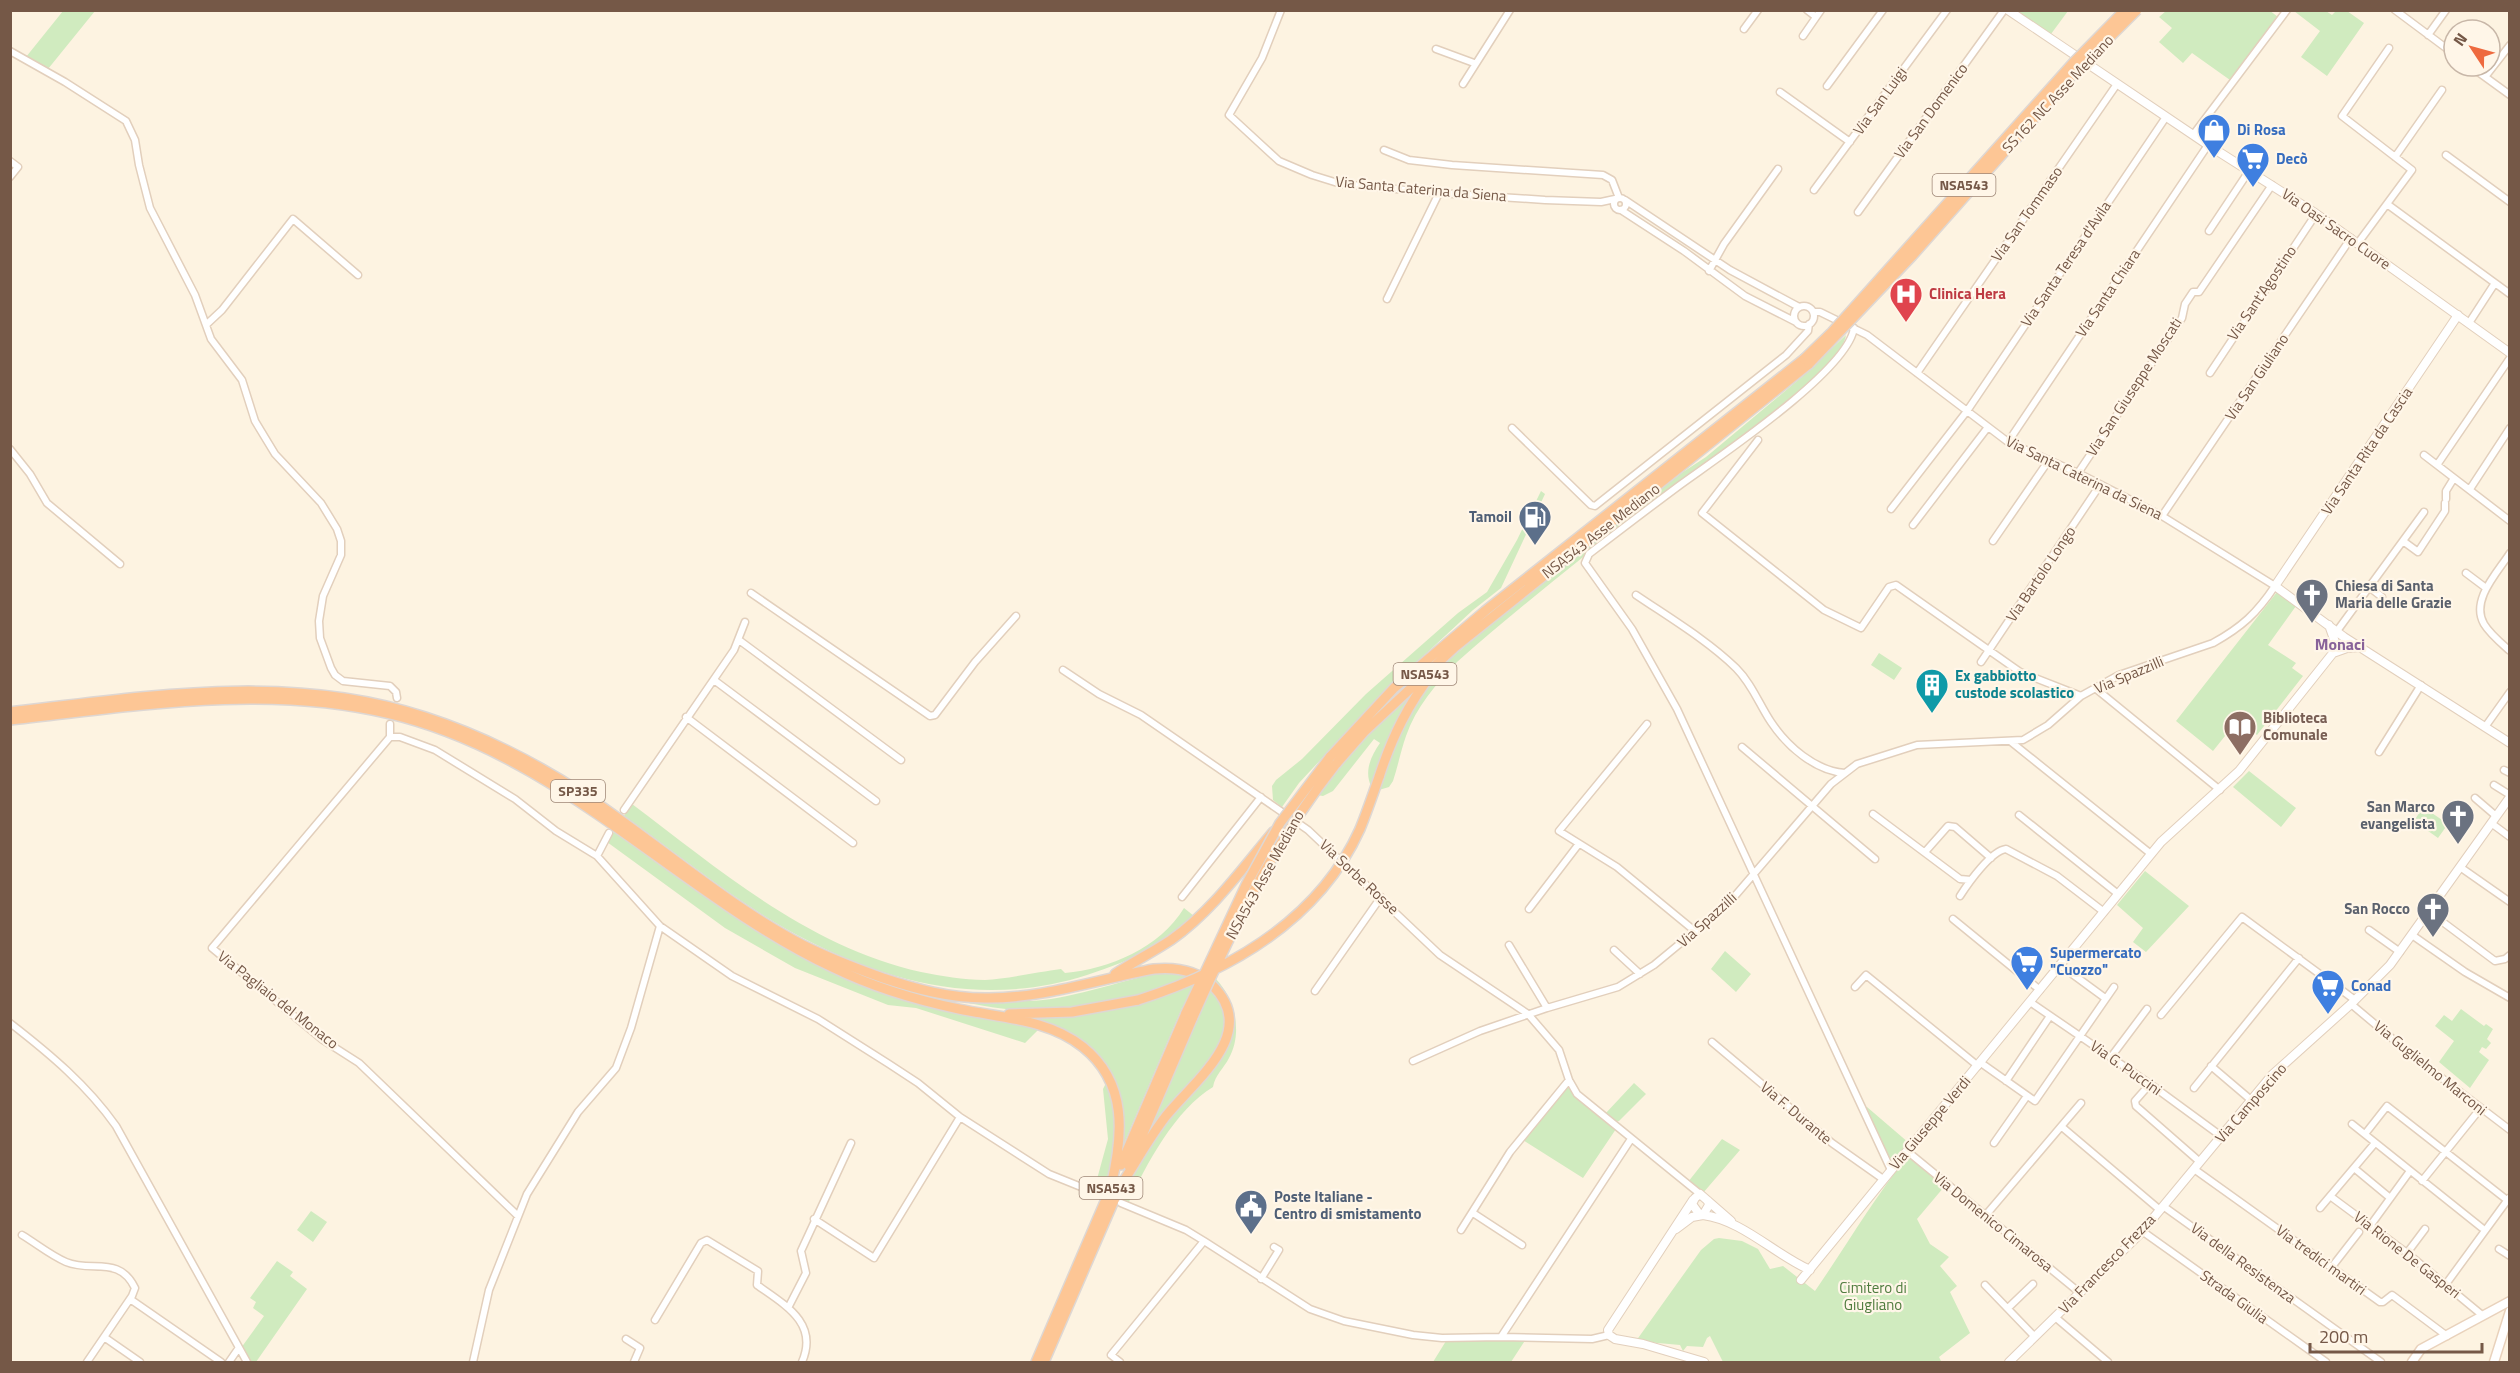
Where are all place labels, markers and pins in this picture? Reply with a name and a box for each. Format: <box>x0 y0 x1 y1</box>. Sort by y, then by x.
shop icon: Di Rosa <box>2196 112 2232 159</box>
place label: Di Rosa <box>2237 118 2286 141</box>
supermarket icon: Decò <box>2235 141 2271 188</box>
place label: Decò <box>2276 147 2308 170</box>
hospital icon: Clinica Hera <box>1888 276 1924 323</box>
place label: Clinica Hera <box>1929 282 2006 305</box>
fuel station icon: Tamoil <box>1517 499 1553 546</box>
place label: Tamoil <box>1469 505 1512 528</box>
place label: Chiesa di Santa Maria delle Grazie <box>2335 574 2452 614</box>
church icon: Chiesa di Santa Maria delle Grazie <box>2294 577 2330 624</box>
place label: Ex gabbiotto custode scolastico <box>1955 664 2074 704</box>
building icon: Ex gabbiotto custode scolastico <box>1914 667 1950 714</box>
place label: Biblioteca Comunale <box>2263 706 2328 746</box>
library icon: Biblioteca Comunale <box>2222 709 2258 756</box>
place label: San Marco evangelista <box>2360 795 2435 835</box>
church icon: San Marco evangelista <box>2440 798 2476 845</box>
church icon: San Rocco <box>2415 891 2451 938</box>
place label: San Rocco <box>2344 897 2410 920</box>
place label: Supermercato "Cuozzo" <box>2050 941 2141 981</box>
supermarket icon: Supermercato "Cuozzo" <box>2009 944 2045 991</box>
supermarket icon: Conad <box>2310 968 2346 1015</box>
place label: Conad <box>2351 974 2391 997</box>
place label: Poste Italiane - Centro di smistamento <box>1274 1185 1421 1225</box>
public building icon: Poste Italiane - Centro di smistamento <box>1233 1188 1269 1235</box>

